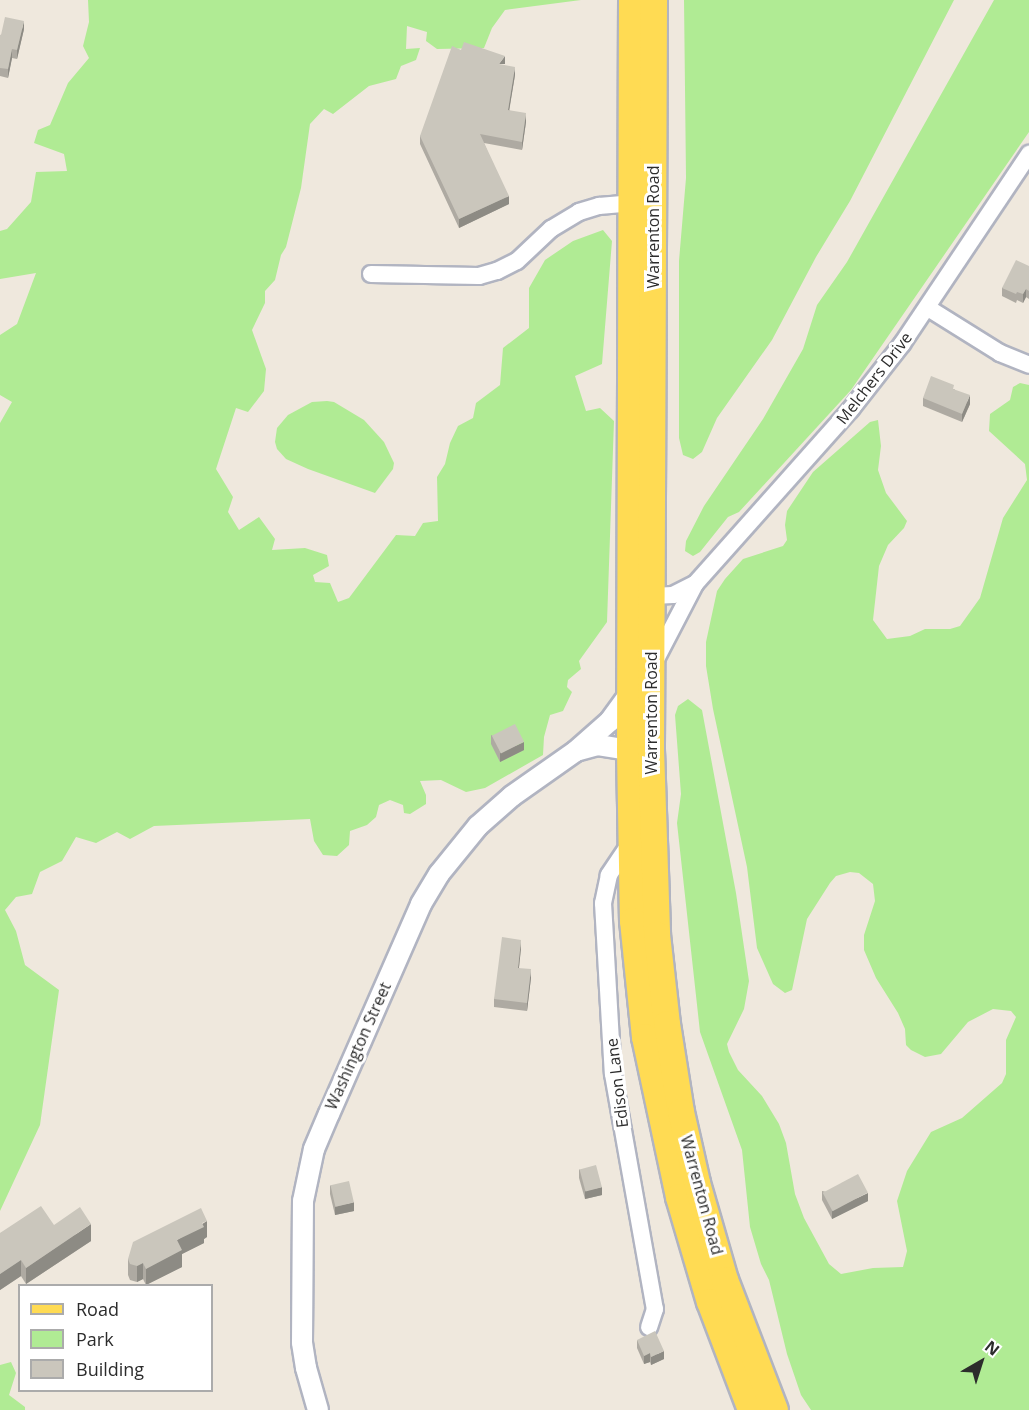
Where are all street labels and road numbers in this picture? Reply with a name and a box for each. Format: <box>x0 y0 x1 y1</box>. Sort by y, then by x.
street label: Warrenton Road <box>643 165 663 289</box>
street label: Melchers Drive <box>832 328 916 428</box>
street label: Warrenton Road <box>641 651 661 775</box>
street label: Washington Street <box>321 979 395 1113</box>
street label: Edison Lane <box>602 1037 632 1129</box>
street label: Warrenton Road <box>677 1133 727 1257</box>

